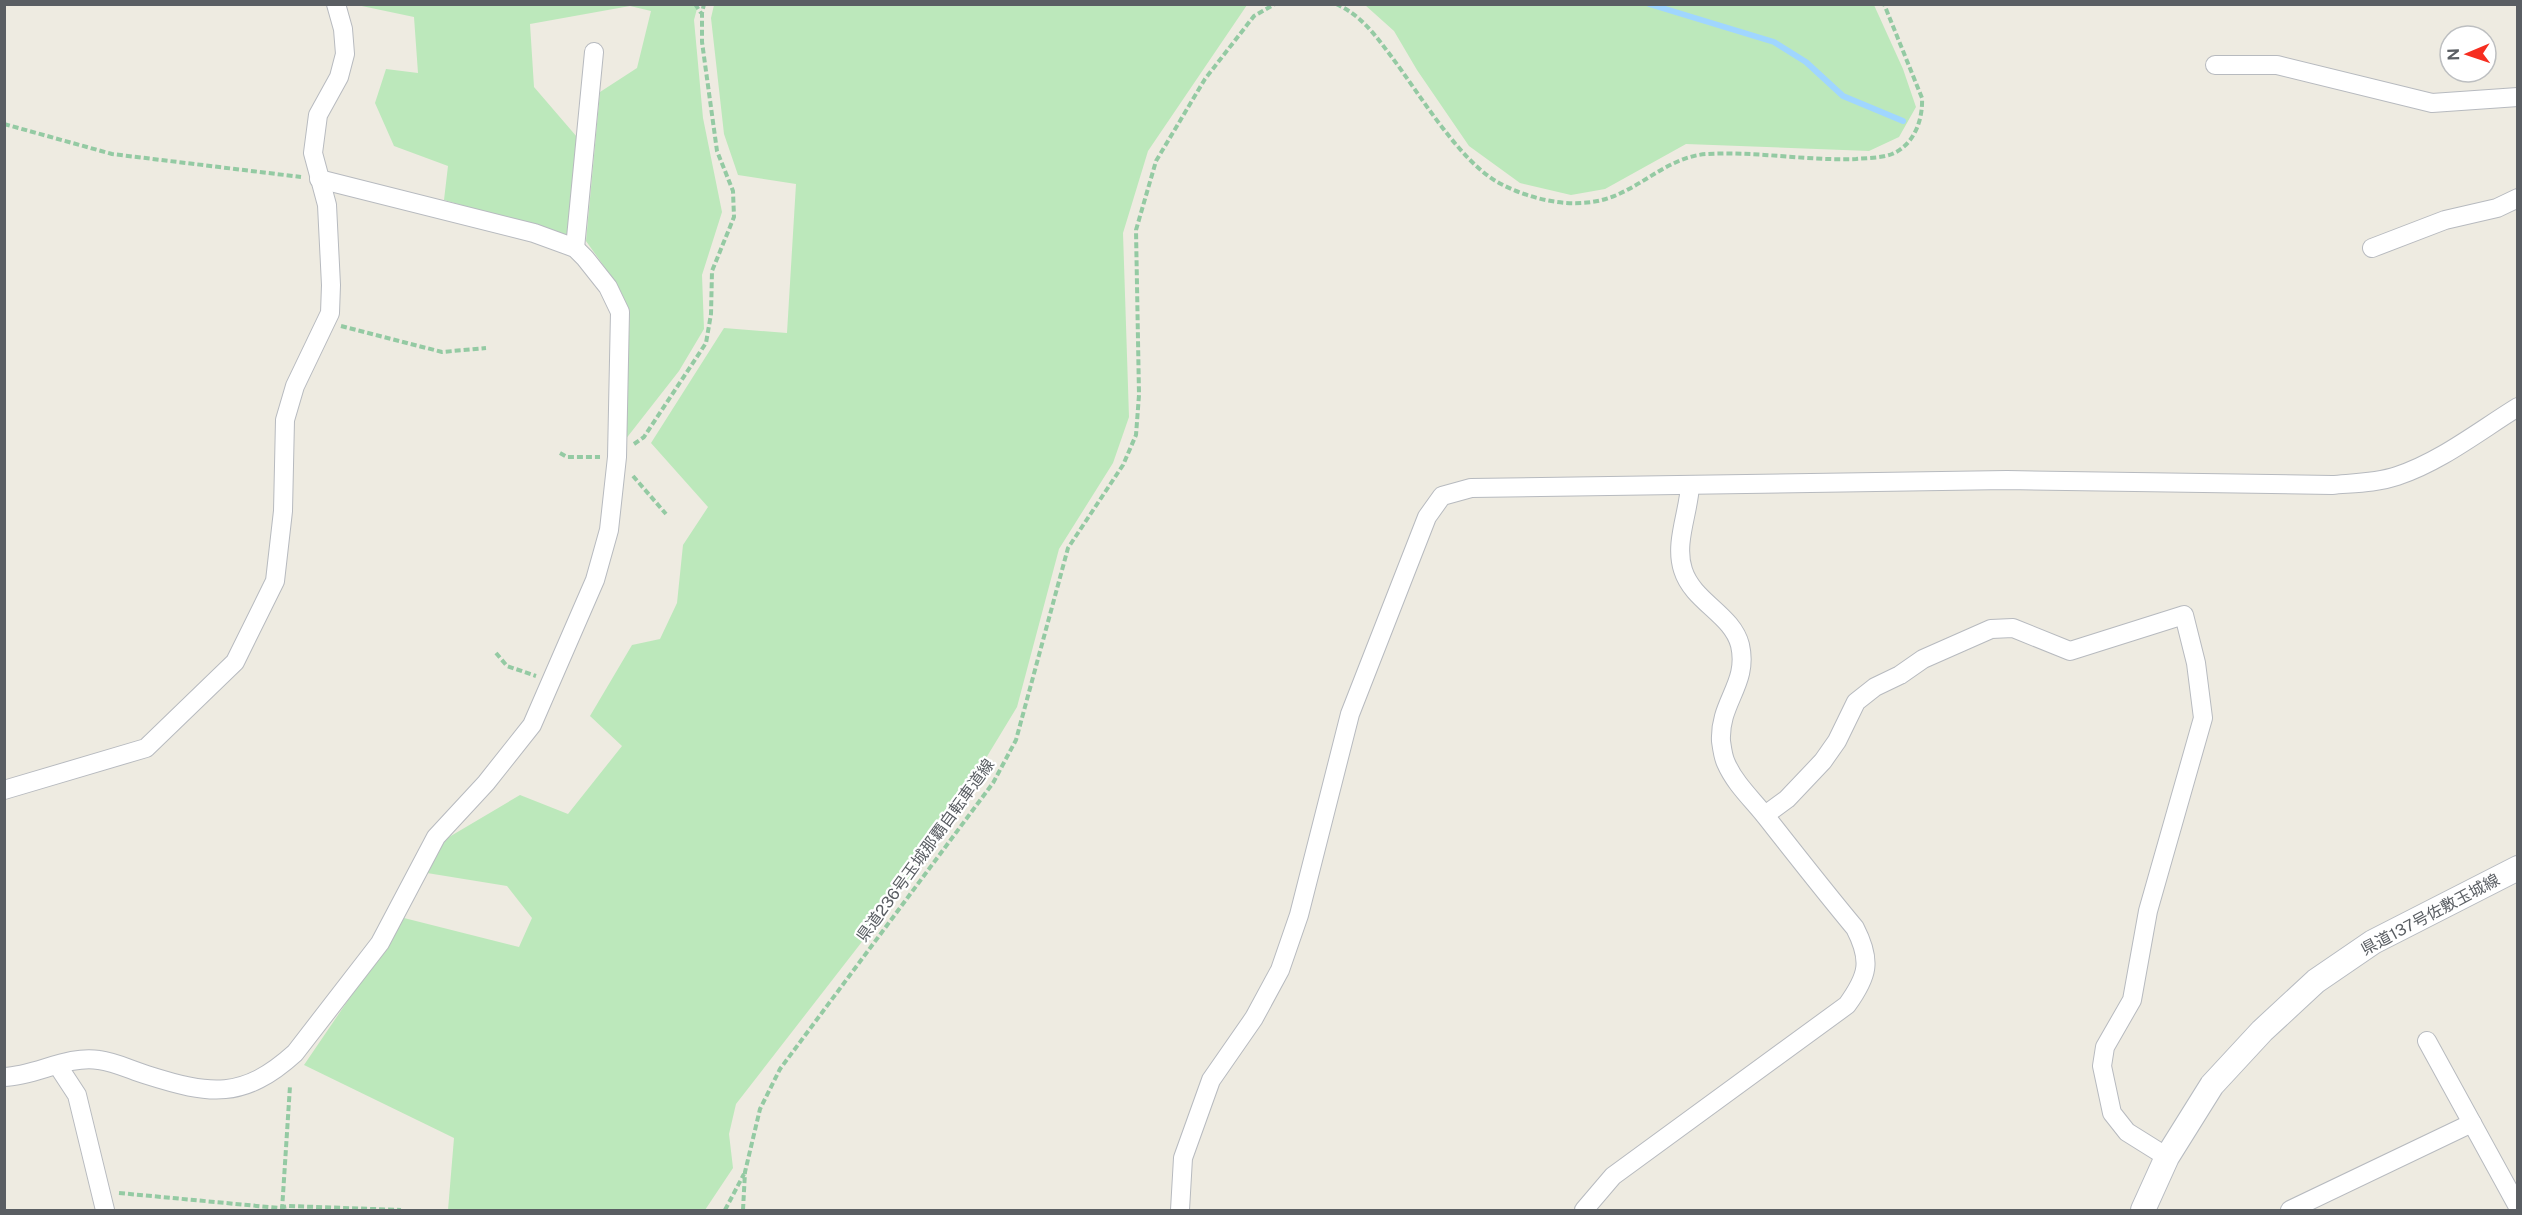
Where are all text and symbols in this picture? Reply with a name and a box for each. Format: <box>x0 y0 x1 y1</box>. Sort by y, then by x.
north arrow <box>2438 24 2498 84</box>
text: N <box>2444 48 2463 61</box>
street label: 県道236号玉城那覇自転車道線 <box>853 755 998 945</box>
street label: 県道137号佐敷玉城線 <box>2358 870 2503 959</box>

